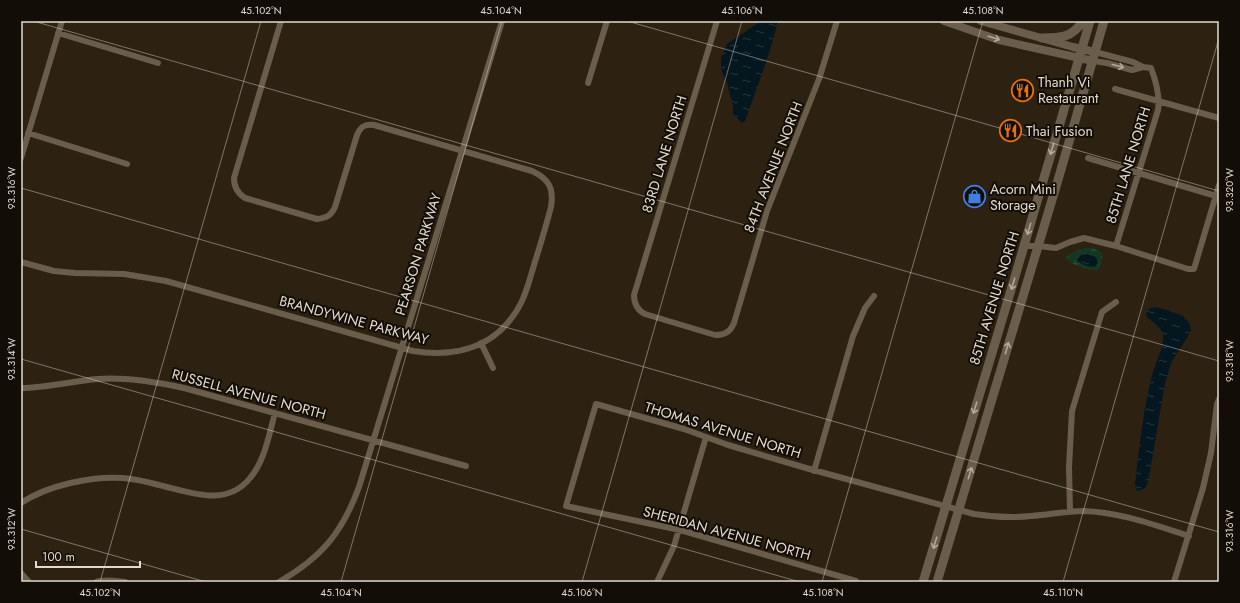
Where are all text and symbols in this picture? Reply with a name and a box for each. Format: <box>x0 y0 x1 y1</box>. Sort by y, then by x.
text: 45.102°N <box>240 3 282 18</box>
text: 45.104°N <box>480 3 522 18</box>
text: 45.106°N <box>721 3 763 18</box>
text: 45.108°N <box>963 3 1003 18</box>
one-way arrow <box>987 35 1000 42</box>
one-way arrow <box>1111 63 1124 71</box>
place label: Thanh Vi Restaurant <box>1038 72 1099 108</box>
restaurant icon: Thanh Vi Restaurant <box>1010 77 1036 103</box>
street label: 83RD LANE NORTH <box>637 93 691 215</box>
street label: 84TH AVENUE NORTH <box>739 98 807 236</box>
street label: 85TH LANE NORTH <box>1101 104 1155 226</box>
restaurant icon: Thai Fusion <box>998 118 1024 144</box>
place label: Thai Fusion <box>1026 121 1093 141</box>
one-way arrow <box>1048 143 1055 156</box>
text: 93.316°W <box>4 167 19 209</box>
text: 93.320°W <box>1222 168 1237 212</box>
place label: Acorn Mini Storage <box>990 179 1056 215</box>
shop icon: Acorn Mini Storage <box>962 184 988 210</box>
street label: PEARSON PARKWAY <box>390 190 446 318</box>
one-way arrow <box>1025 223 1032 236</box>
street label: 85TH AVENUE NORTH <box>964 229 1024 367</box>
one-way arrow <box>1009 277 1016 290</box>
street label: BRANDYWINE PARKWAY <box>277 290 431 350</box>
text: 93.314°W <box>4 338 19 380</box>
text: 93.318°W <box>1222 340 1237 382</box>
one-way arrow <box>1004 342 1011 355</box>
street label: RUSSELL AVENUE NORTH <box>170 364 328 424</box>
street label: THOMAS AVENUE NORTH <box>642 397 804 463</box>
one-way arrow <box>971 402 978 415</box>
one-way arrow <box>967 466 974 479</box>
street label: SHERIDAN AVENUE NORTH <box>641 501 813 565</box>
text: 93.312°W <box>4 508 19 550</box>
text: 93.316°W <box>1222 510 1237 552</box>
one-way arrow <box>931 536 938 549</box>
scale bar <box>36 543 140 569</box>
text: 100 m <box>42 548 75 566</box>
text: 45.102°N <box>79 585 121 600</box>
text: 45.104°N <box>320 585 362 600</box>
text: 45.106°N <box>561 585 603 600</box>
text: 45.108°N <box>803 585 843 600</box>
text: 45.110°N <box>1043 585 1083 600</box>

